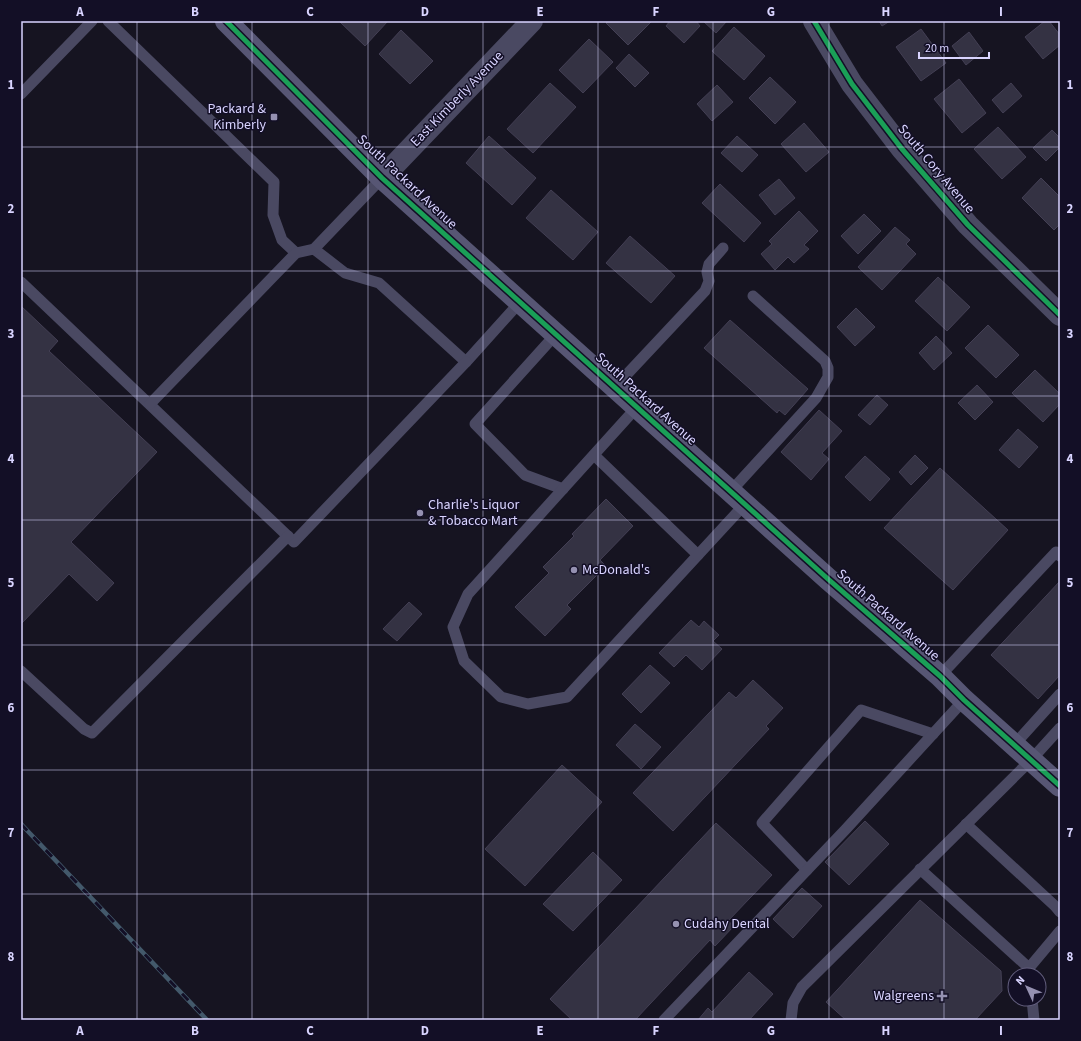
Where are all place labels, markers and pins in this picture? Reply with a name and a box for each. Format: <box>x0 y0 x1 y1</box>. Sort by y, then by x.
place label: Packard & Kimberly <box>208 99 266 135</box>
marker: Packard & Kimberly <box>269 112 279 122</box>
place label: Charlie's Liquor & Tobacco Mart <box>428 495 520 531</box>
marker: Charlie's Liquor & Tobacco Mart <box>415 508 425 518</box>
place label: McDonald's <box>582 560 650 580</box>
marker: McDonald's <box>569 565 579 575</box>
place label: Cudahy Dental <box>684 914 770 934</box>
marker: Cudahy Dental <box>671 919 681 929</box>
place label: Walgreens <box>873 986 934 1006</box>
marker: Walgreens <box>937 991 947 1001</box>

